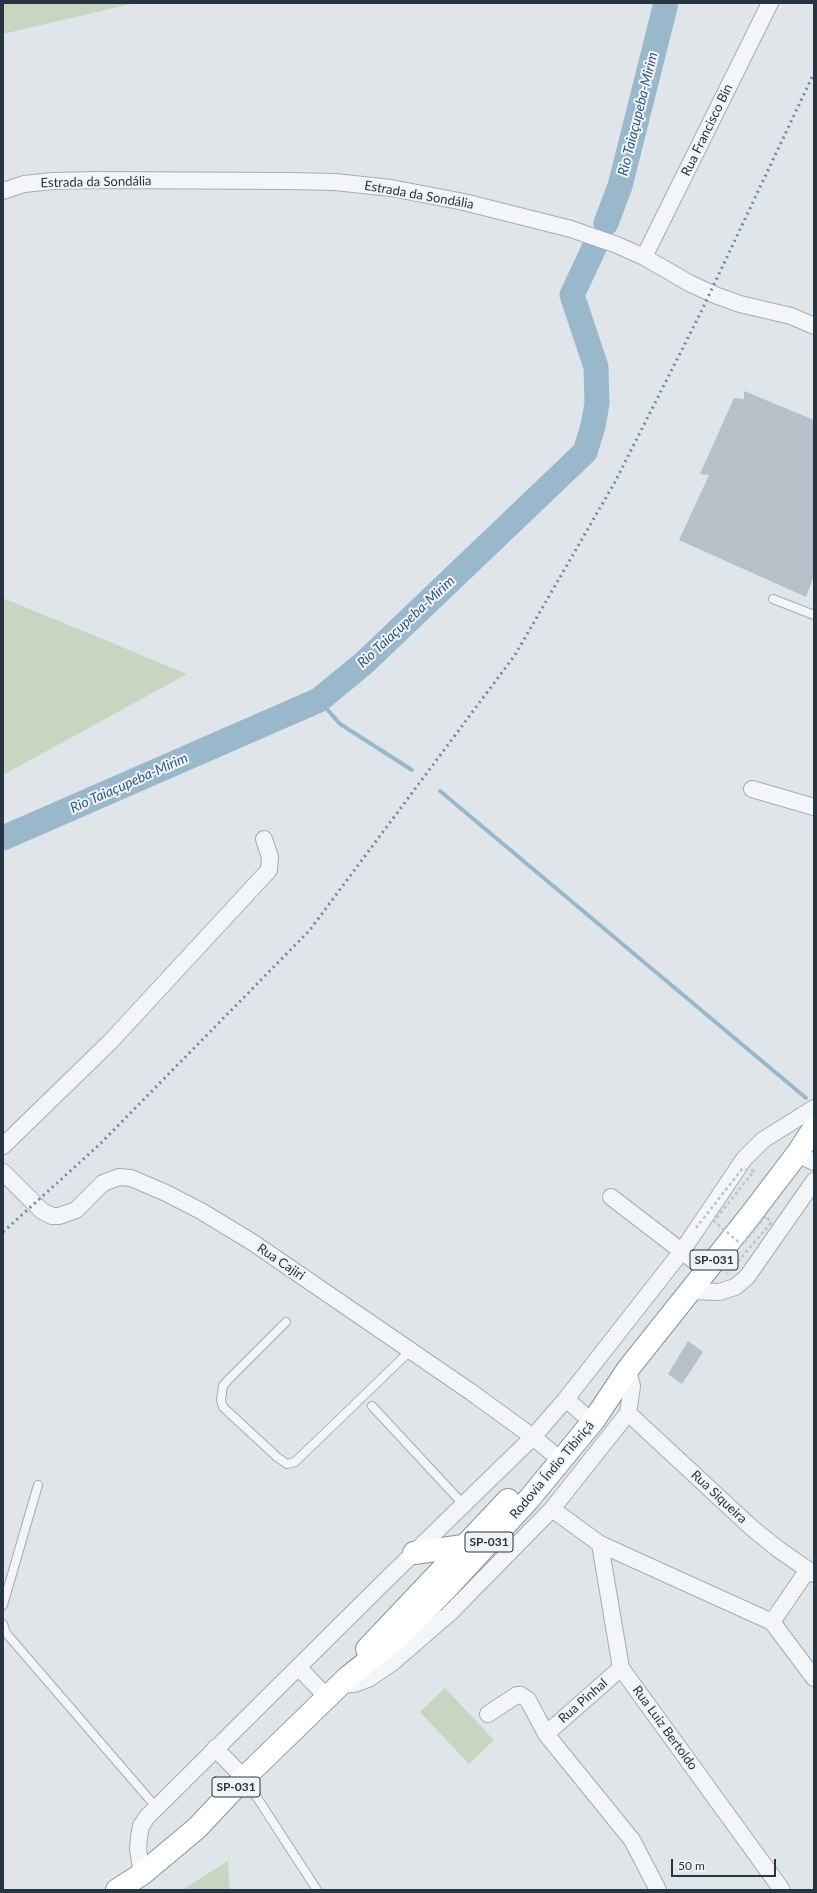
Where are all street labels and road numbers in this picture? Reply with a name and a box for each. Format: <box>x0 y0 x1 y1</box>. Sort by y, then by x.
street label: Rua Francisco Bin <box>678 81 736 179</box>
street label: Estrada da Sondália <box>40 173 152 191</box>
street label: Estrada da Sondália <box>363 178 475 212</box>
street label: Rua Cajiri <box>254 1240 308 1284</box>
road number: SP-031 <box>690 1250 738 1270</box>
street label: Rodovia Índio Tibiriçá <box>507 1418 597 1522</box>
street label: Rua Siqueira <box>688 1467 750 1527</box>
road number: SP-031 <box>465 1532 513 1552</box>
street label: Rua Pinhal <box>555 1675 611 1727</box>
street label: Rua Luiz Bertoldo <box>629 1683 701 1773</box>
road number: SP-031 <box>212 1777 260 1797</box>

